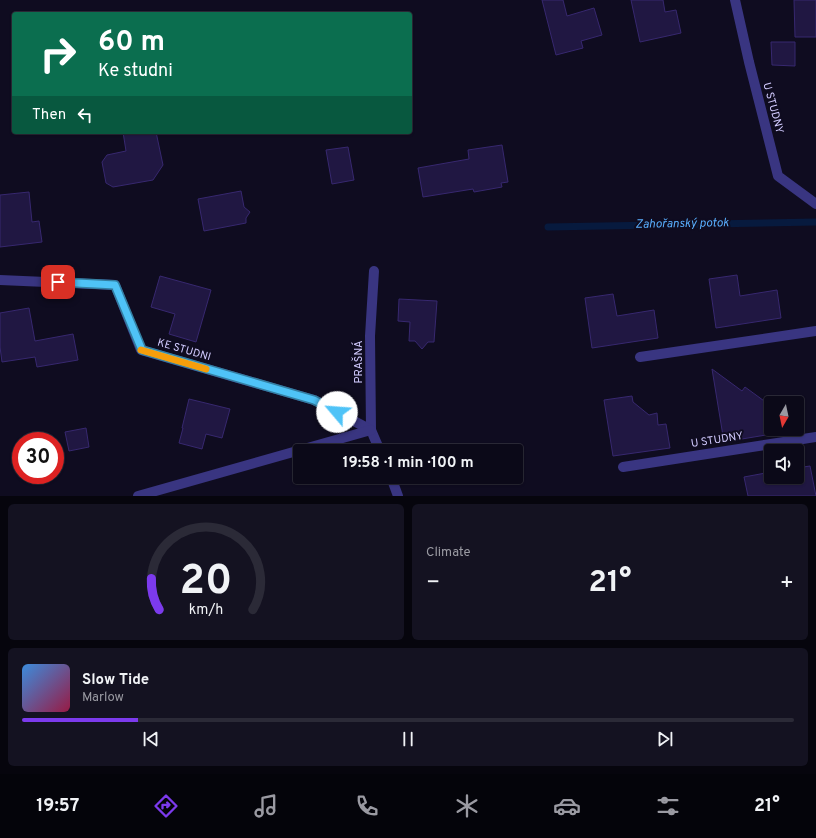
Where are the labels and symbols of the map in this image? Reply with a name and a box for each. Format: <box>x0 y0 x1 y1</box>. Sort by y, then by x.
street label: U STUDNY <box>759 81 787 135</box>
water label: Zahořanský potok <box>635 215 730 233</box>
pin <box>41 265 75 299</box>
street label: KE STUDNI <box>156 336 212 364</box>
street label: PRAŠNÁ <box>351 341 366 383</box>
position arrow <box>316 391 358 433</box>
north arrow <box>764 396 804 436</box>
street label: U STUDNY <box>690 429 744 451</box>
speed limit sign: 30 <box>12 432 64 484</box>

